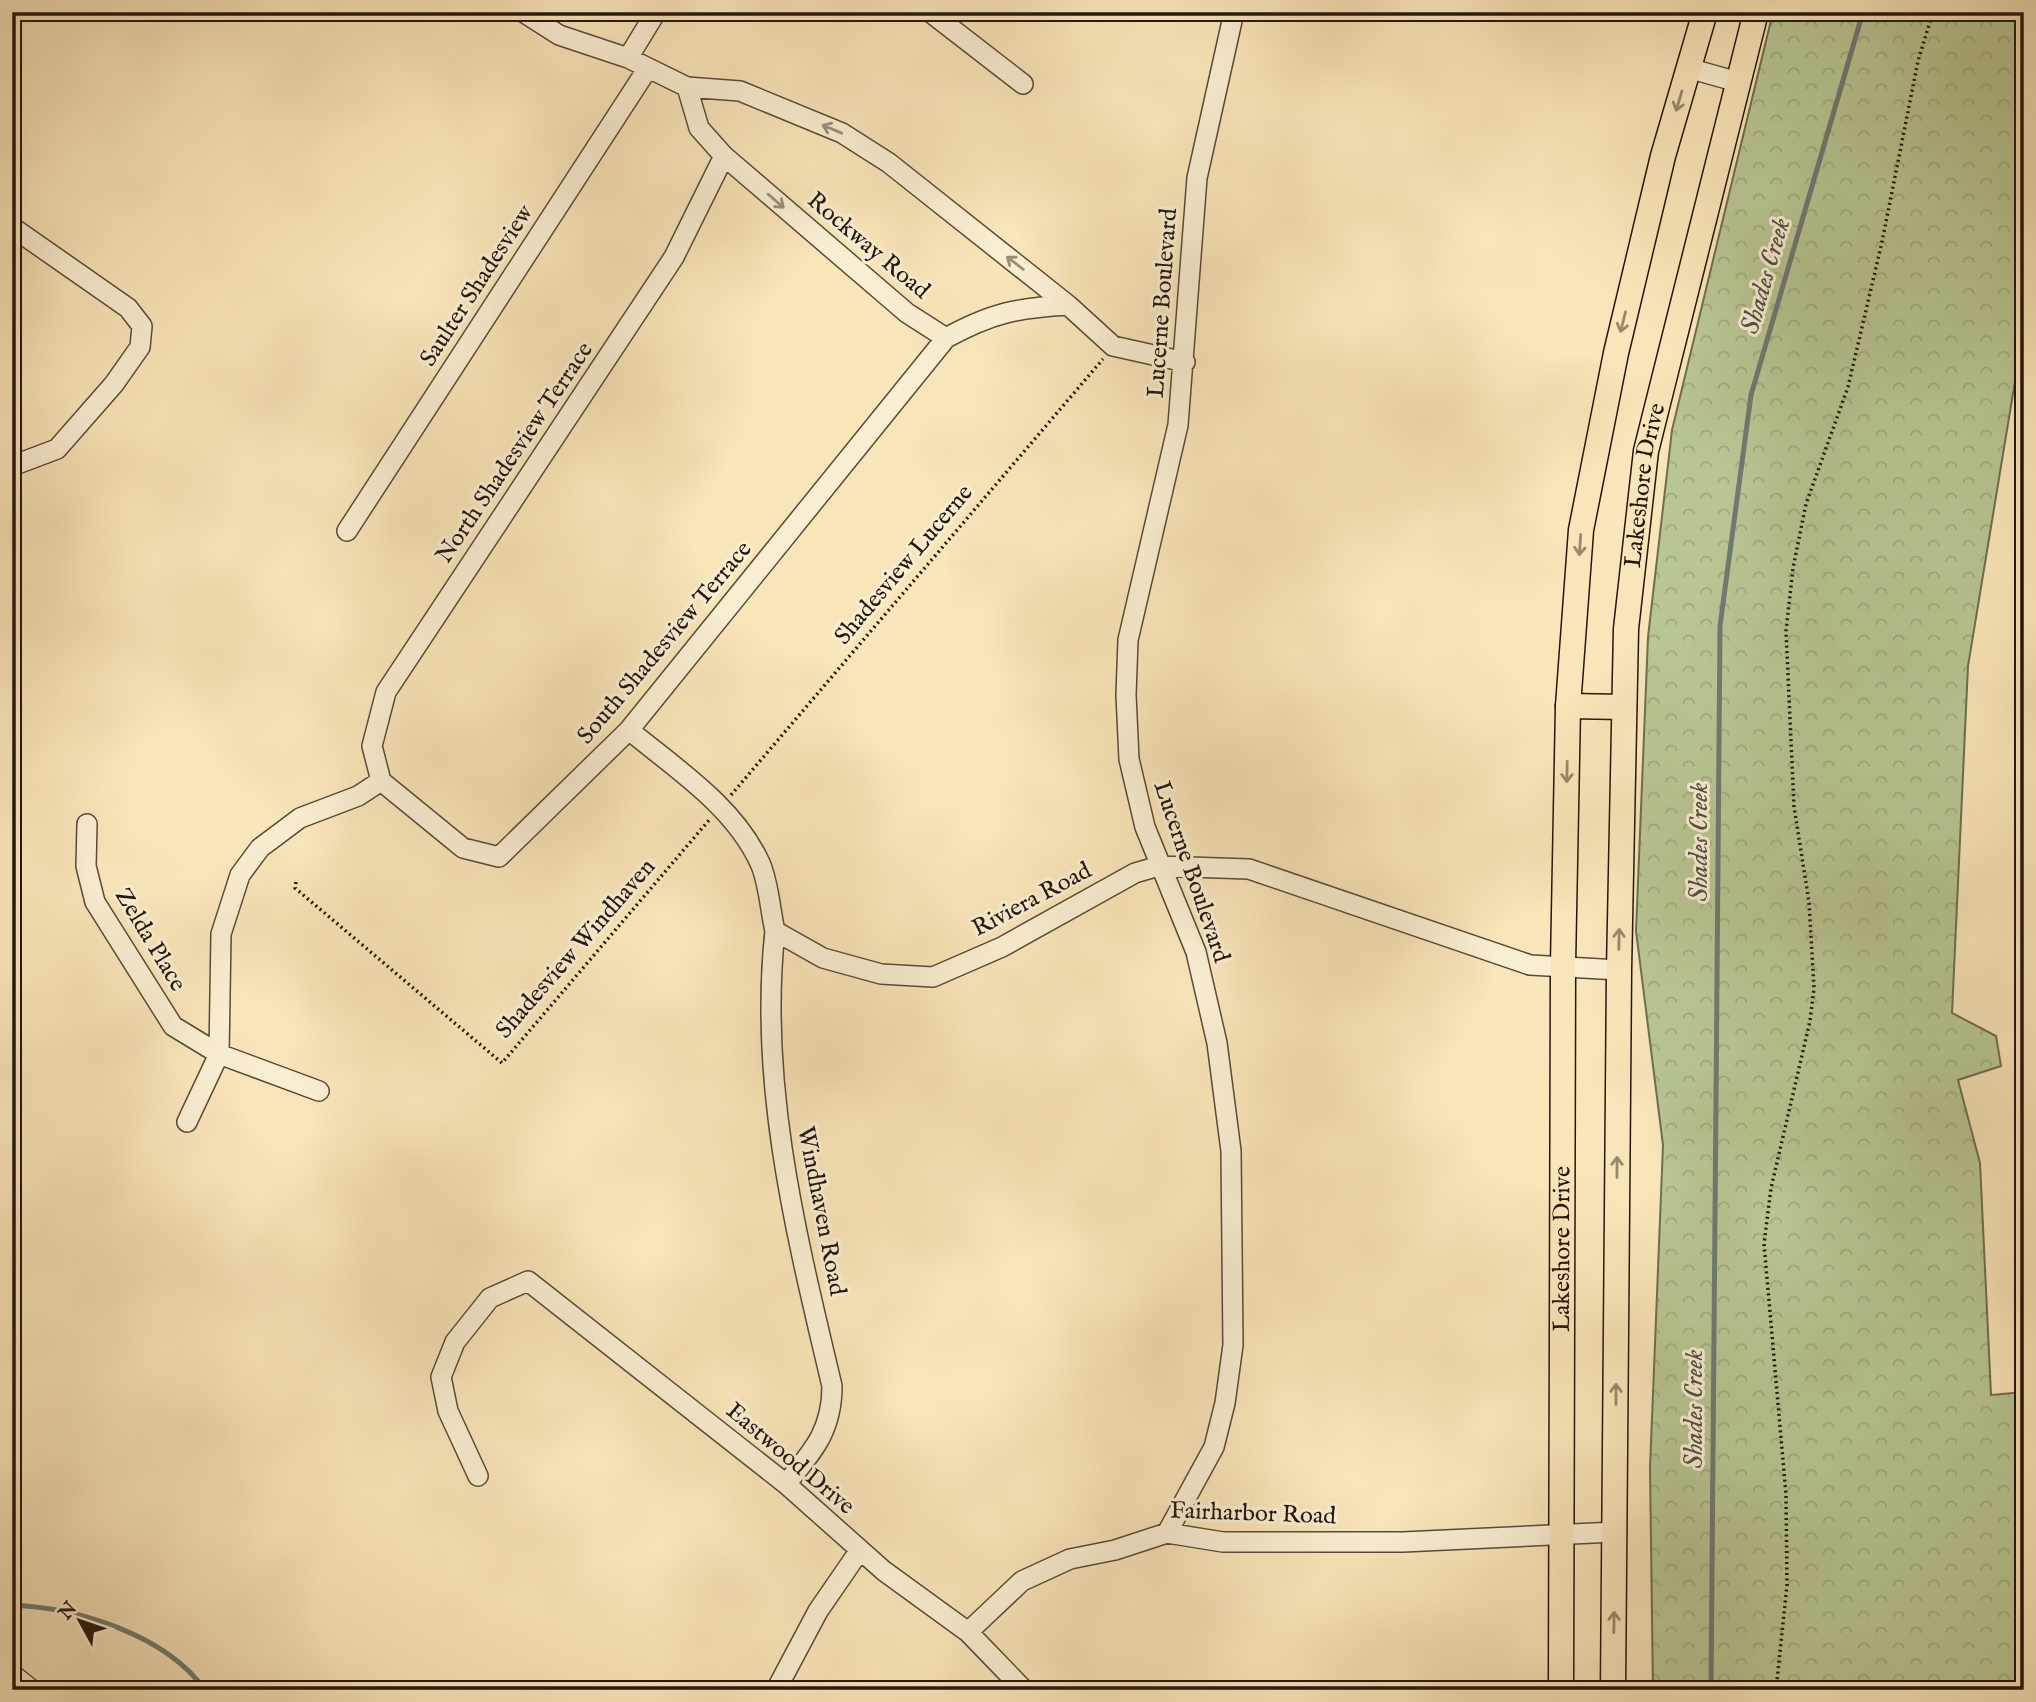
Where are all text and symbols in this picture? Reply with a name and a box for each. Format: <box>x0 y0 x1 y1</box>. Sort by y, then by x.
one-way arrow <box>1671 90 1684 112</box>
one-way arrow <box>821 121 843 134</box>
street label: Rockway Road <box>800 186 936 307</box>
one-way arrow <box>767 193 785 209</box>
street label: Saulter Shadesview <box>413 198 541 373</box>
street label: Lucerne Boulevard <box>1141 207 1185 399</box>
water label: Shades Creek <box>1734 214 1798 338</box>
one-way arrow <box>1006 255 1024 270</box>
one-way arrow <box>1616 310 1629 333</box>
street label: North Shadesview Terrace <box>429 336 601 570</box>
street label: Lakeshore Drive <box>1618 400 1673 569</box>
street label: Shadesview Lucerne <box>828 478 980 652</box>
one-way arrow <box>1573 533 1586 556</box>
street label: South Shadesview Terrace <box>571 535 759 751</box>
one-way arrow <box>1560 760 1573 783</box>
street label: Lucerne Boulevard <box>1145 777 1237 967</box>
water label: Shades Creek <box>1683 782 1716 901</box>
street label: Shadesview Windhaven <box>489 852 663 1046</box>
street label: Riviera Road <box>967 855 1097 944</box>
street label: Zelda Place <box>107 883 193 997</box>
one-way arrow <box>1613 928 1626 951</box>
street label: Windhaven Road <box>789 1124 853 1298</box>
one-way arrow <box>1610 1155 1624 1178</box>
street label: Lakeshore Drive <box>1546 1166 1578 1332</box>
water label: Shades Creek <box>1678 1349 1711 1468</box>
one-way arrow <box>1609 1383 1623 1406</box>
street label: Eastwood Drive <box>719 1396 861 1522</box>
street label: Fairharbor Road <box>1169 1496 1337 1532</box>
north arrow <box>46 1586 116 1656</box>
text: N <box>53 1597 83 1626</box>
one-way arrow <box>1607 1610 1621 1633</box>

